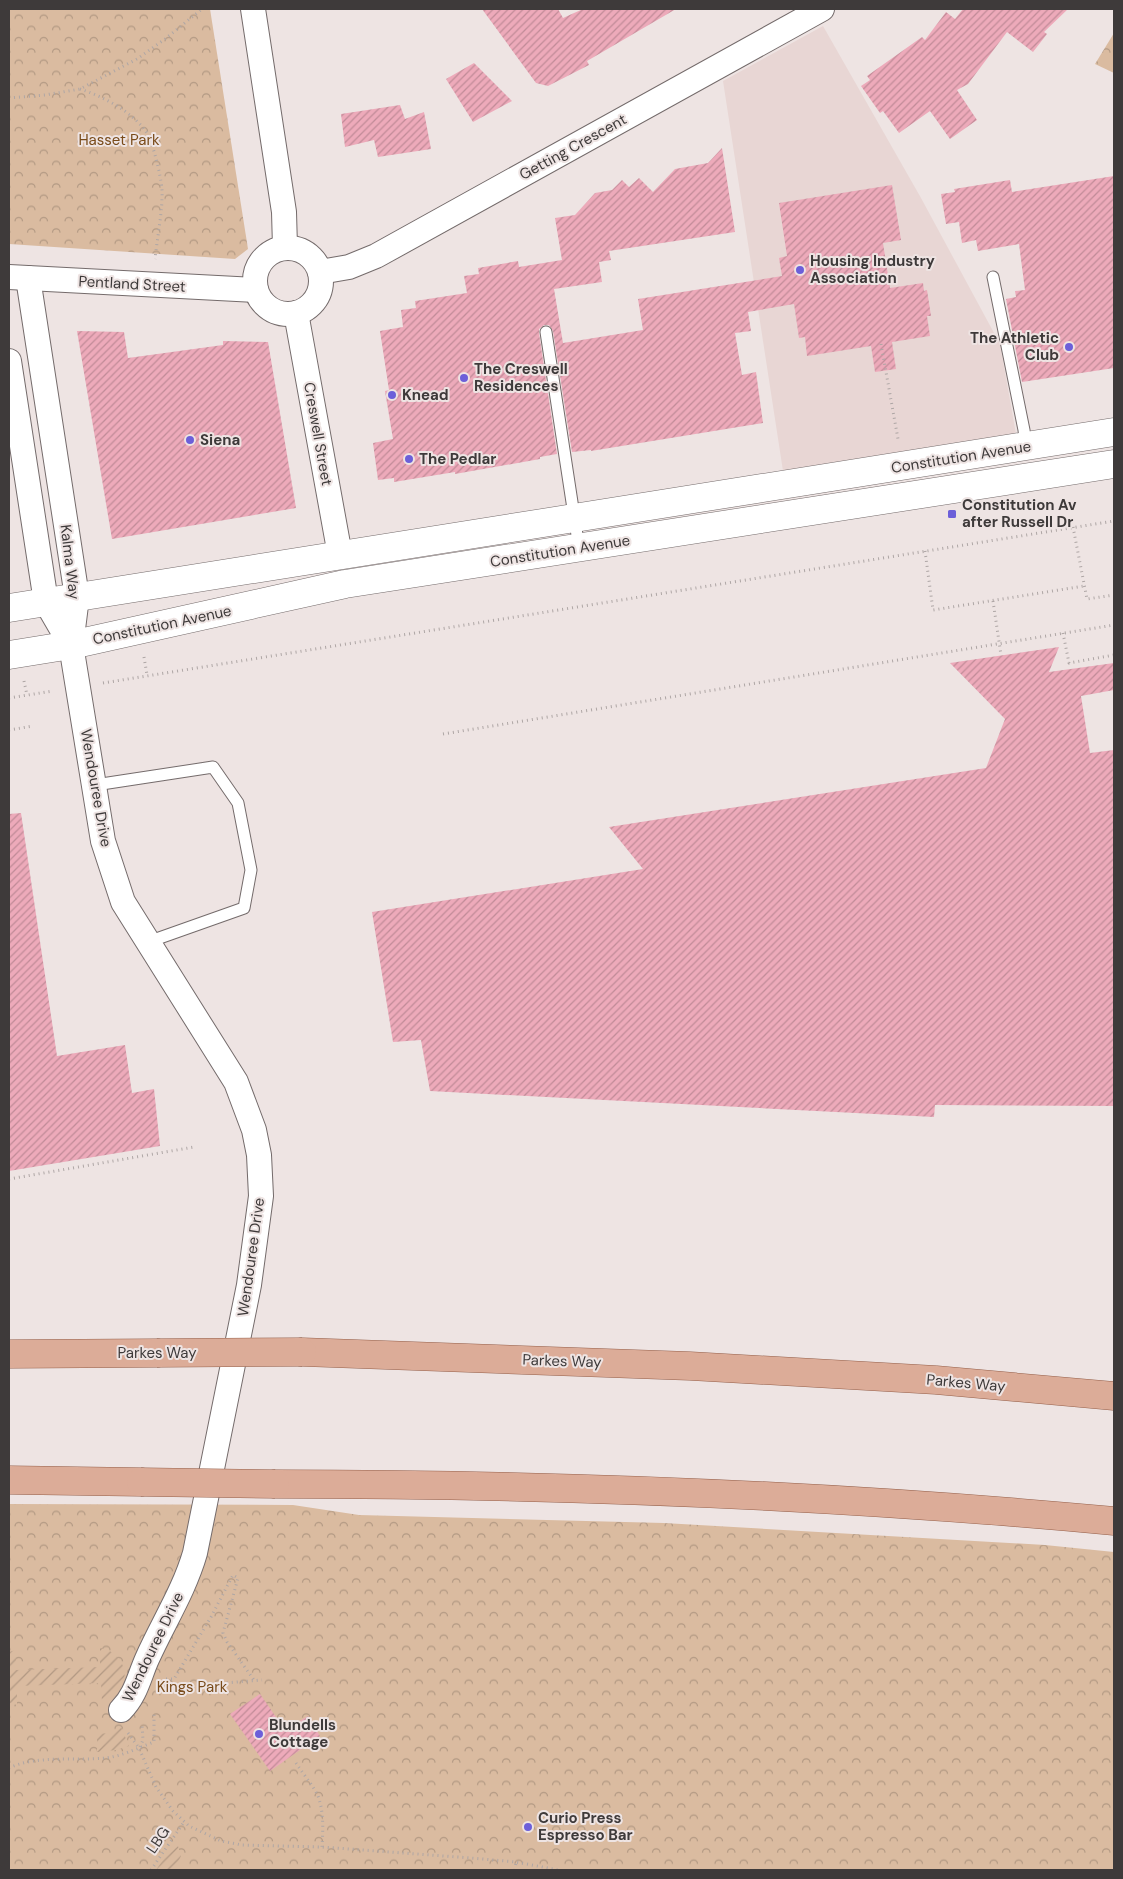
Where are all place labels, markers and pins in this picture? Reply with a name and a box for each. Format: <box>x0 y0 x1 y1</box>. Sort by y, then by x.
place label: Housing Industry Association <box>810 251 935 288</box>
marker: Housing Industry Association <box>794 264 806 276</box>
place label: The Athletic Club <box>970 328 1059 365</box>
marker: The Athletic Club <box>1063 341 1075 353</box>
place label: The Creswell Residences <box>474 359 568 396</box>
marker: The Creswell Residences <box>458 372 470 384</box>
place label: Knead <box>402 385 449 405</box>
marker: Knead <box>386 389 398 401</box>
place label: Siena <box>200 430 240 450</box>
marker: Siena <box>184 434 196 446</box>
place label: The Pedlar <box>419 449 496 469</box>
marker: The Pedlar <box>403 453 415 465</box>
place label: Constitution Av after Russell Dr <box>962 495 1077 532</box>
marker: Constitution Av after Russell Dr <box>946 508 958 520</box>
place label: Blundells Cottage <box>269 1715 336 1752</box>
marker: Blundells Cottage <box>253 1728 265 1740</box>
place label: Curio Press Espresso Bar <box>538 1808 633 1845</box>
marker: Curio Press Espresso Bar <box>522 1821 534 1833</box>

